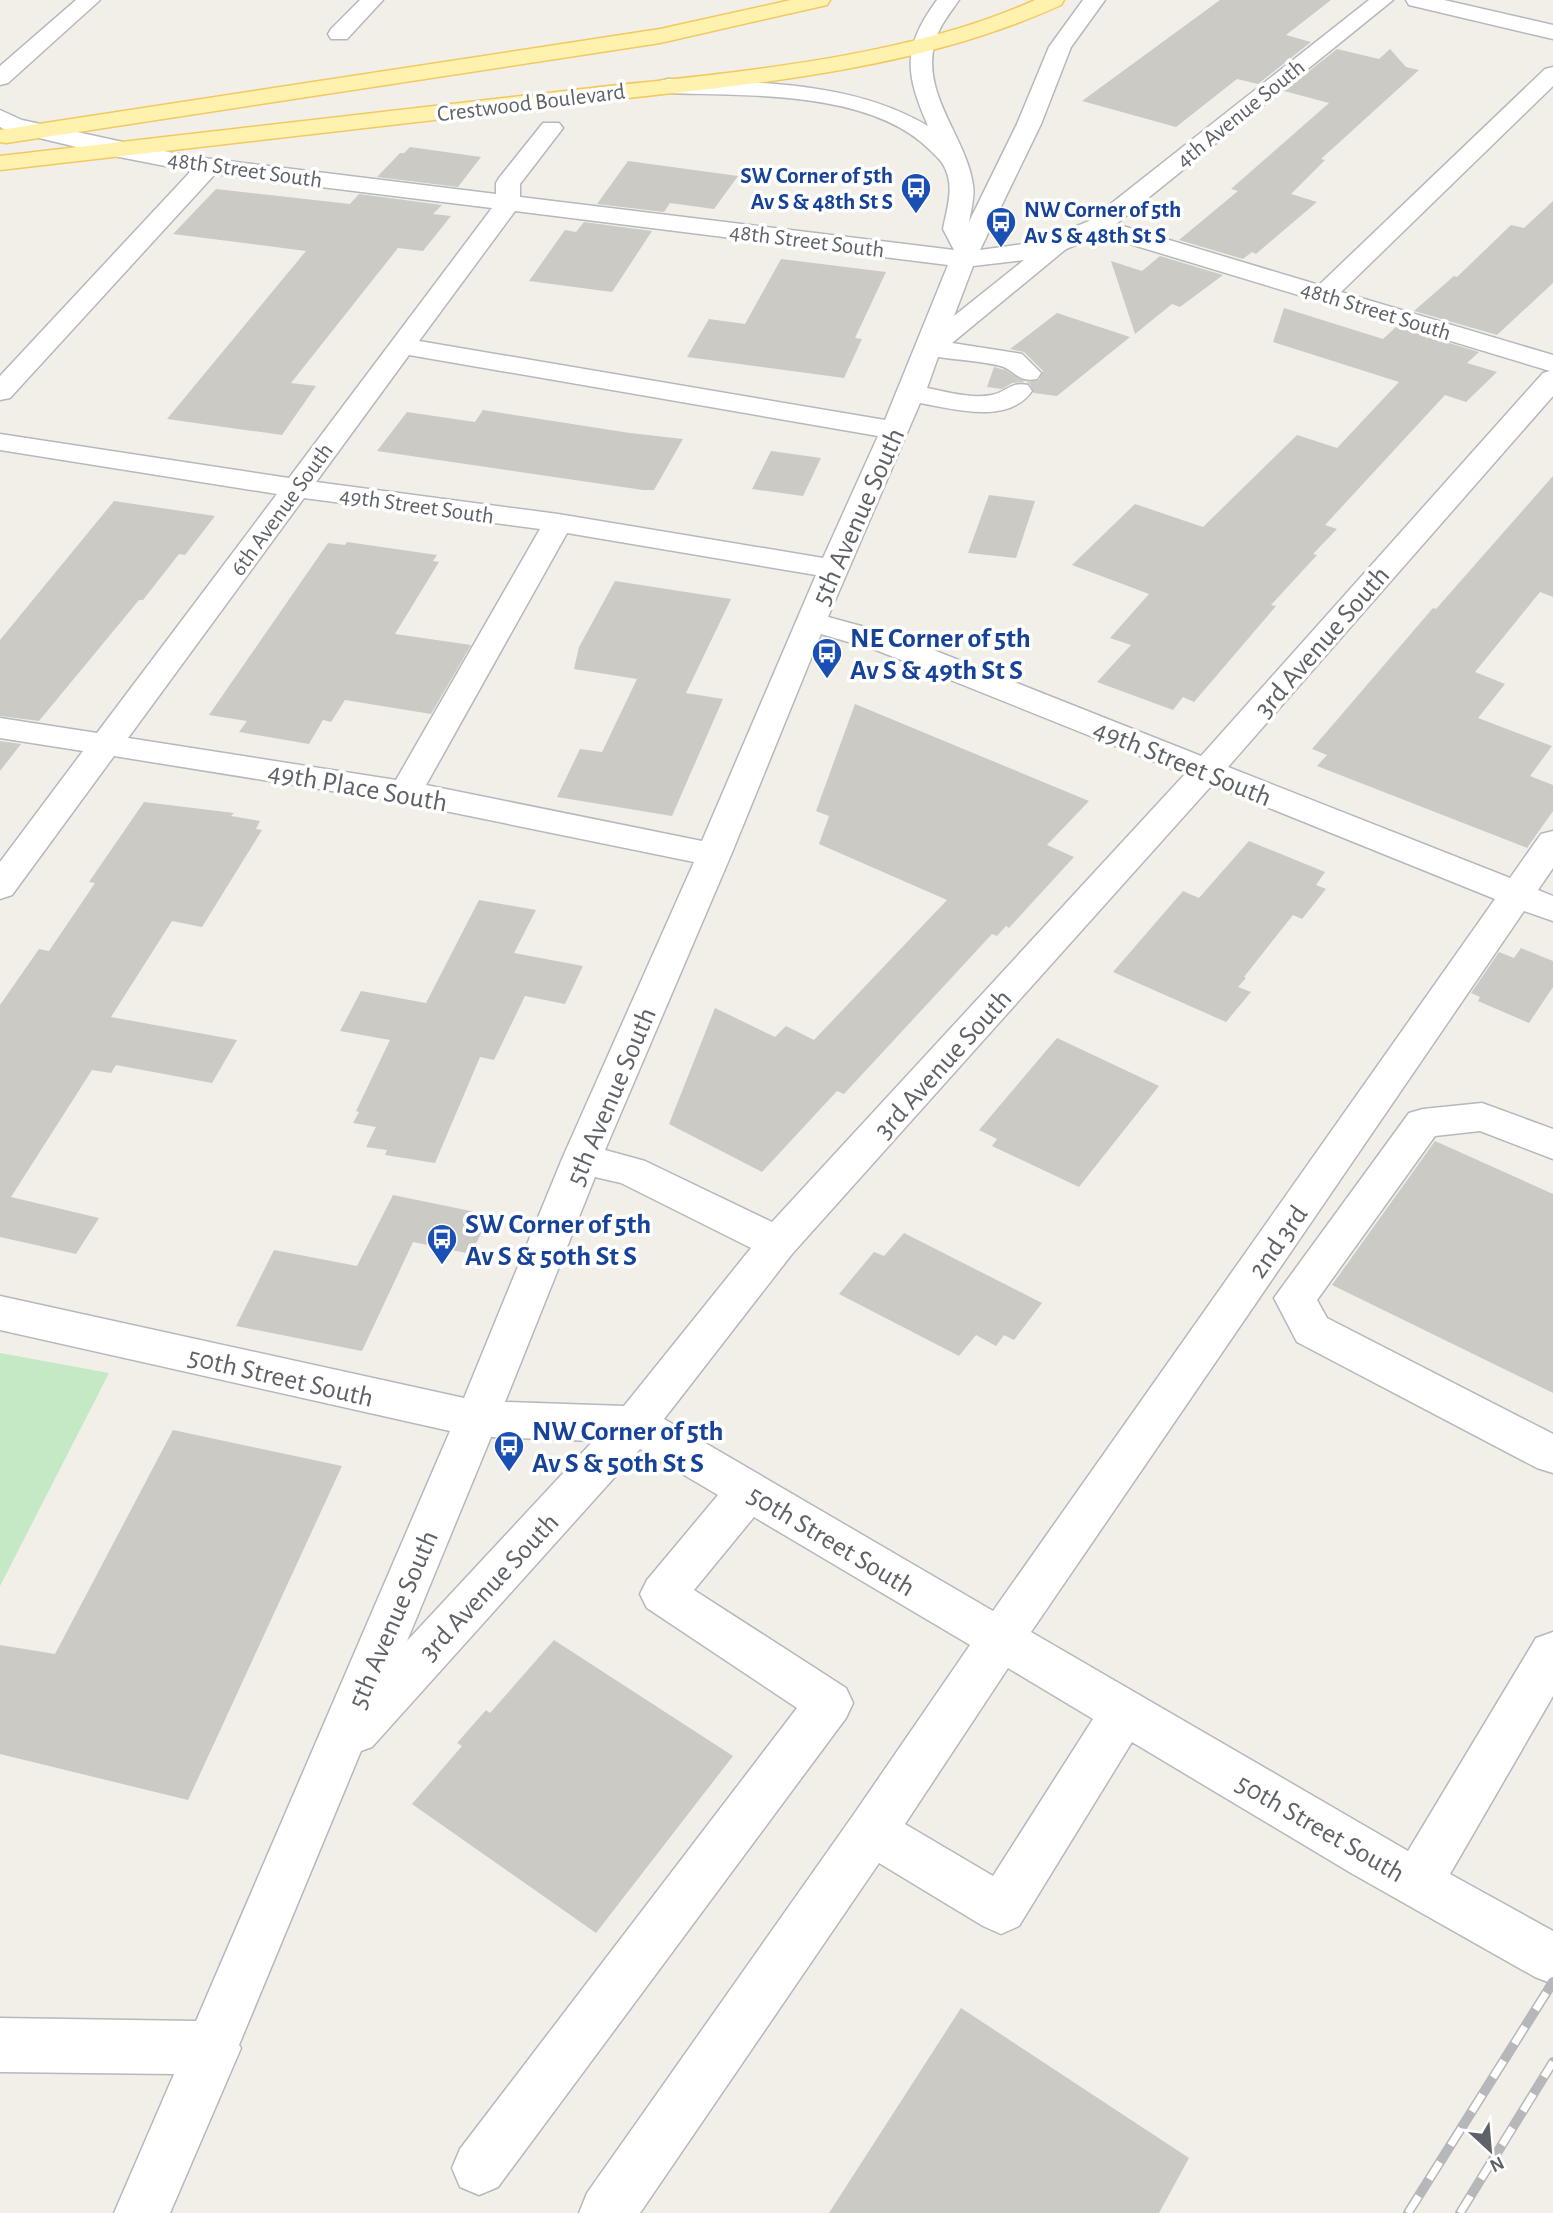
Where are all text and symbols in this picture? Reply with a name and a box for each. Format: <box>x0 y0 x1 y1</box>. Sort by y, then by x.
street label: 4th Avenue South <box>1172 56 1309 173</box>
street label: Crestwood Boulevard <box>436 81 627 126</box>
street label: 48th Street South <box>166 148 323 193</box>
place label: SW Corner of 5th Av S & 48th St S <box>740 165 893 214</box>
bus stop icon: SW Corner of 5th Av S & 48th St S <box>899 171 933 215</box>
place label: NW Corner of 5th Av S & 48th St S <box>1024 199 1181 248</box>
bus stop icon: NW Corner of 5th Av S & 48th St S <box>984 205 1018 249</box>
street label: 48th Street South <box>728 221 885 262</box>
street label: 48th Street South <box>1298 278 1453 345</box>
street label: 5th Avenue South <box>807 424 910 609</box>
street label: 6th Avenue South <box>227 439 338 580</box>
street label: 49th Street South <box>338 484 495 529</box>
street label: 3rd Avenue South <box>1250 561 1395 723</box>
place label: NE Corner of 5th Av S & 49th St S <box>850 625 1031 685</box>
bus stop icon: NE Corner of 5th Av S & 49th St S <box>810 636 844 680</box>
street label: 49th Street South <box>1089 715 1275 812</box>
street label: 49th Place South <box>266 758 450 818</box>
street label: 3rd Avenue South <box>869 984 1017 1144</box>
street label: 5th Avenue South <box>562 1004 662 1190</box>
street label: 2nd 3rd <box>1244 1201 1313 1284</box>
place label: SW Corner of 5th Av S & 50th St S <box>465 1211 651 1271</box>
bus stop icon: SW Corner of 5th Av S & 50th St S <box>425 1222 459 1266</box>
street label: 50th Street South <box>185 1343 376 1413</box>
place label: NW Corner of 5th Av S & 50th St S <box>532 1418 723 1478</box>
bus stop icon: NW Corner of 5th Av S & 50th St S <box>492 1429 526 1473</box>
street label: 50th Street South <box>743 1481 919 1602</box>
street label: 3rd Avenue South <box>414 1508 565 1666</box>
street label: 5th Avenue South <box>344 1527 444 1713</box>
street label: 50th Street South <box>1231 1769 1409 1888</box>
north arrow <box>1455 2115 1525 2185</box>
text: N <box>1487 2152 1507 2175</box>

